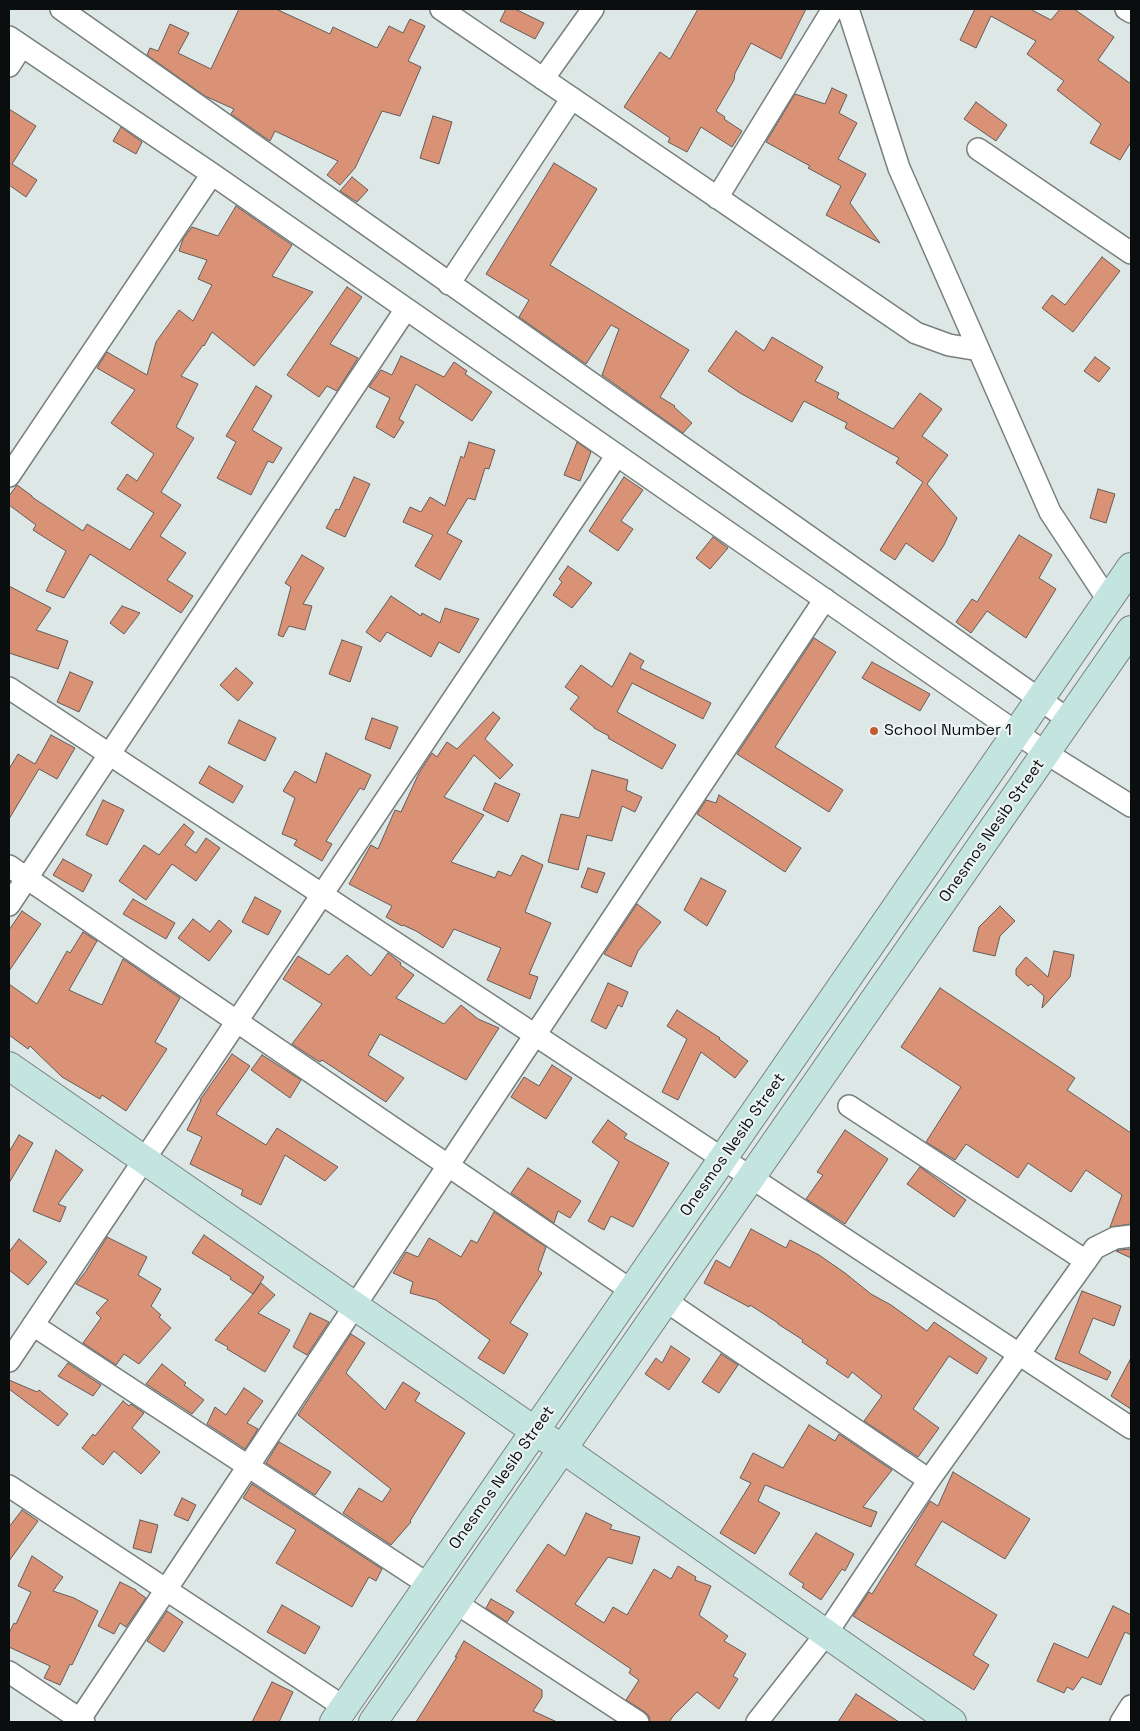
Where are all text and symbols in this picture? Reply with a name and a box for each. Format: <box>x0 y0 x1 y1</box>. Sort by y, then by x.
place label: School Number 1 <box>884 721 1012 741</box>
marker: School Number 1 <box>868 725 880 737</box>
street label: Onesmos Nesib Street <box>935 756 1049 906</box>
street label: Onesmos Nesib Street <box>676 1070 790 1220</box>
street label: Onesmos Nesib Street <box>445 1403 559 1553</box>

